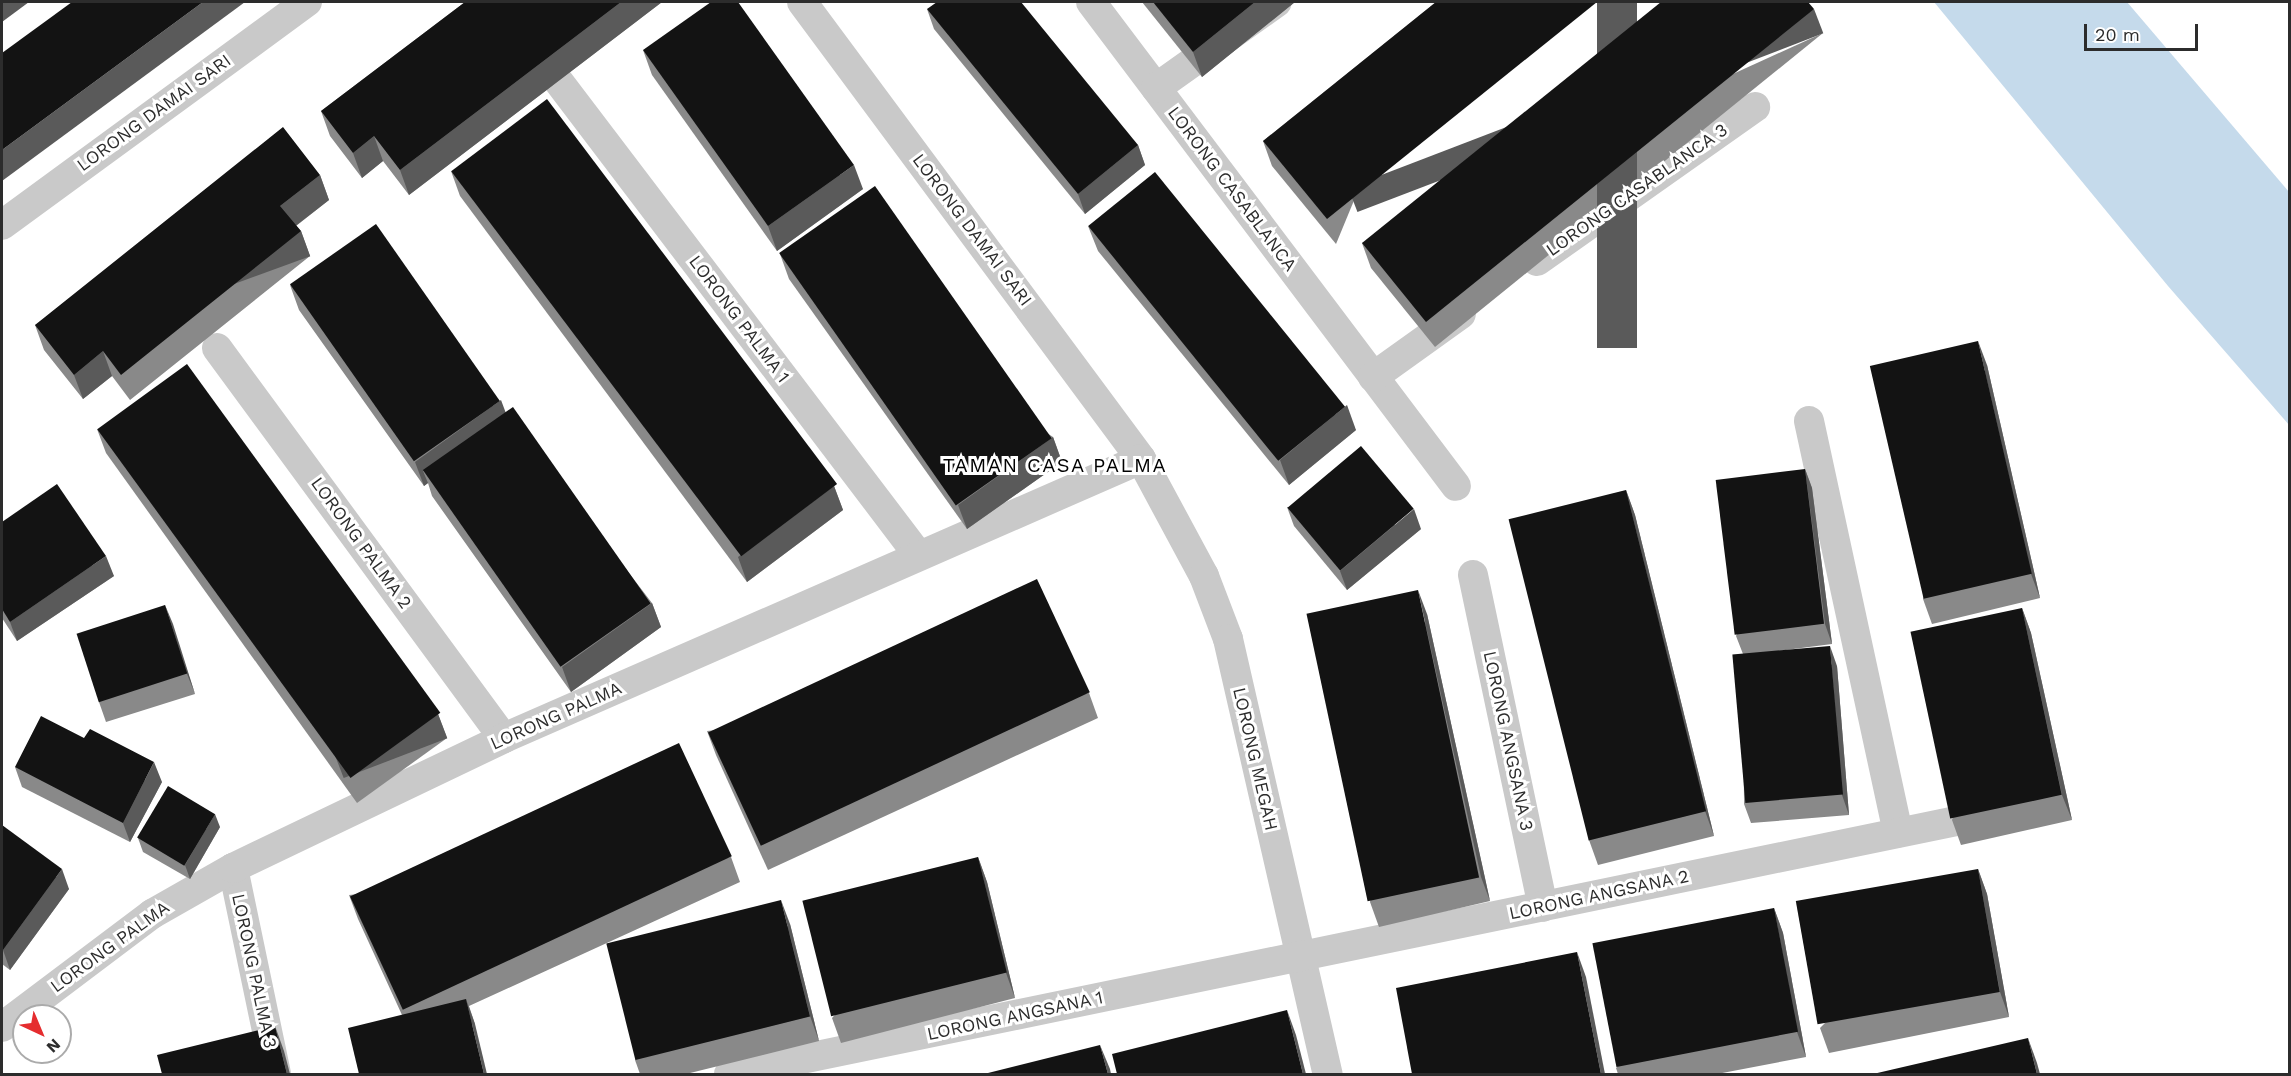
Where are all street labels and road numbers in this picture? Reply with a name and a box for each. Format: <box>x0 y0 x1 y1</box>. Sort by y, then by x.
street label: LORONG DAMAI SARI <box>73 50 235 176</box>
street label: LORONG CASABLANCA <box>1163 102 1301 276</box>
street label: LORONG CASABLANCA 3 <box>1542 119 1732 261</box>
street label: LORONG DAMAI SARI <box>908 150 1036 310</box>
street label: LORONG PALMA 1 <box>684 251 794 387</box>
street label: LORONG PALMA 2 <box>306 473 416 613</box>
street label: LORONG ANGSANA 3 <box>1478 648 1538 834</box>
street label: LORONG PALMA <box>487 677 625 755</box>
street label: LORONG MEGAH <box>1228 685 1282 833</box>
street label: LORONG ANGSANA 2 <box>1506 865 1692 925</box>
street label: LORONG PALMA 3 <box>227 891 281 1051</box>
street label: LORONG PALMA <box>46 897 174 997</box>
street label: LORONG ANGSANA 1 <box>924 987 1106 1045</box>

